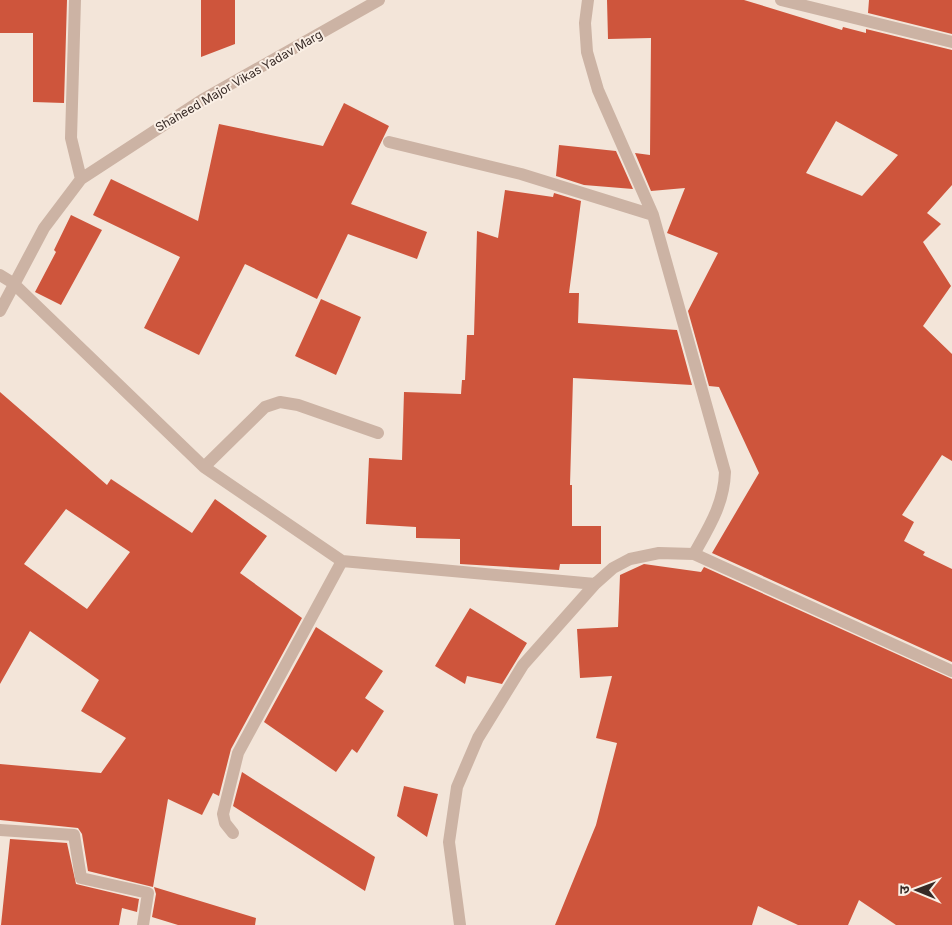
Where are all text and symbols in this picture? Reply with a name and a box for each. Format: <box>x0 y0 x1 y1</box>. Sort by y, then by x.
street label: Shaheed Major Vikas Yadav Marg <box>153 26 325 135</box>
north arrow <box>892 865 942 915</box>
text: उ <box>895 885 912 894</box>

